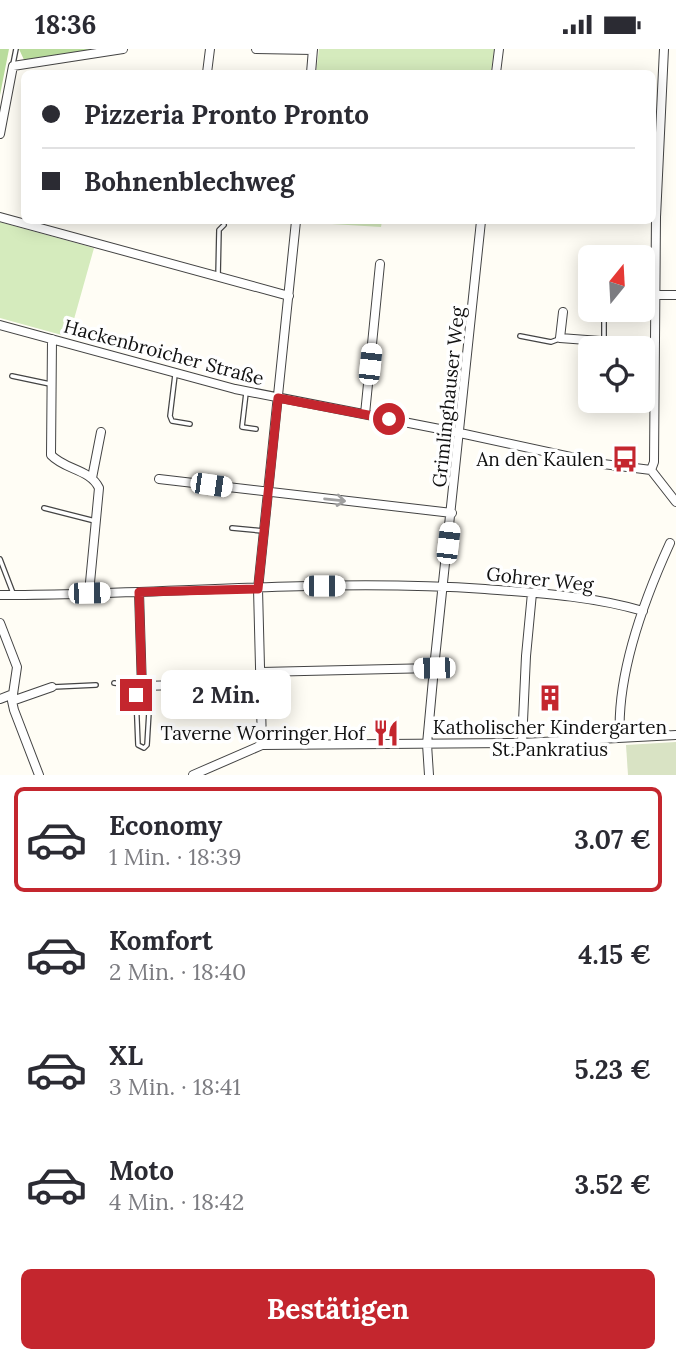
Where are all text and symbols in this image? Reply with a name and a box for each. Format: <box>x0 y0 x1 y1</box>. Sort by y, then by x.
text: 18:36 <box>35 8 96 41</box>
text: Pizzeria Pronto Pronto <box>84 98 369 131</box>
text: Bohnenblechweg <box>84 165 295 198</box>
north arrow <box>578 245 654 322</box>
map controls <box>578 245 655 413</box>
street label: Grimlinghauser Weg <box>427 305 469 489</box>
street label: Hackenbroicher Straße <box>61 314 267 390</box>
button: locate <box>578 336 655 413</box>
car <box>358 342 383 386</box>
route start <box>373 403 405 435</box>
bus stop icon: An den Kaulen <box>610 444 640 474</box>
place label: An den Kaulen <box>475 447 604 471</box>
car <box>189 472 234 498</box>
one-way arrow <box>323 494 346 507</box>
car <box>436 521 461 565</box>
street label: Gohrer Weg <box>485 561 595 597</box>
car <box>304 576 346 597</box>
car <box>68 582 111 604</box>
car <box>413 657 456 679</box>
callout: 2 Min. <box>160 671 290 719</box>
route end <box>120 679 152 711</box>
text: 2 Min. <box>192 680 260 709</box>
building icon: Katholischer Kindergarten St.Pankratius <box>535 683 565 713</box>
place label: Katholischer Kindergarten St.Pankratius <box>433 715 667 761</box>
restaurant icon: Taverne Worringer Hof <box>371 718 401 748</box>
place label: Taverne Worringer Hof <box>160 721 367 745</box>
icon: car <box>25 808 88 871</box>
text: Economy <box>109 809 222 842</box>
text: 3.07 € <box>574 823 651 856</box>
text: 1 Min. · 18:39 <box>109 842 242 871</box>
icon: car <box>25 923 88 986</box>
text: Komfort <box>109 924 213 957</box>
text: 4.15 € <box>578 938 651 971</box>
text: 2 Min. · 18:40 <box>109 957 246 986</box>
icon: car <box>25 1038 88 1101</box>
text: XL <box>109 1039 143 1072</box>
text: 5.23 € <box>575 1053 651 1086</box>
text: 3 Min. · 18:41 <box>109 1072 241 1101</box>
icon: car <box>25 1153 88 1216</box>
text: Moto <box>109 1154 174 1187</box>
text: 3.52 € <box>575 1168 651 1201</box>
text: 4 Min. · 18:42 <box>109 1187 244 1216</box>
button: Bestätigen <box>21 1269 655 1349</box>

